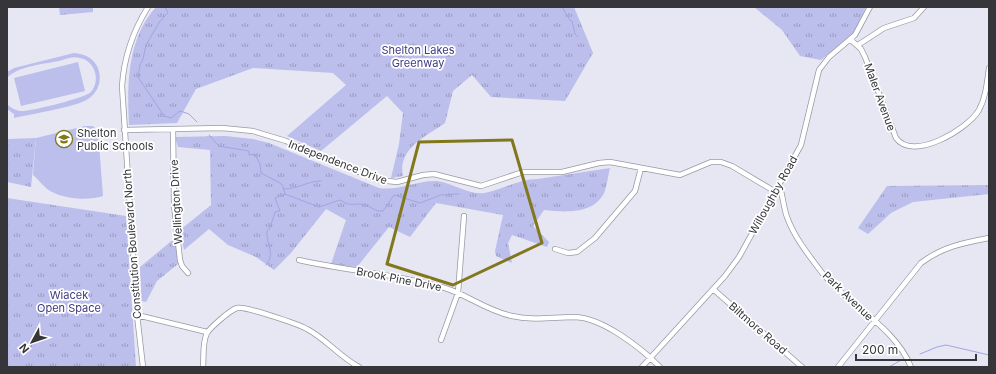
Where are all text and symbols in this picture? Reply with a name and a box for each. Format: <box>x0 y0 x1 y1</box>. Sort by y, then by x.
park label: Shelton Lakes Greenway <box>382 43 455 70</box>
street label: Maler Avenue <box>861 61 899 133</box>
place label: Shelton Public Schools <box>77 126 154 153</box>
school or university icon: Shelton Public Schools <box>54 129 74 149</box>
street label: Independence Drive <box>286 137 390 187</box>
street label: Willoughby Road <box>746 153 800 237</box>
street label: Wellington Drive <box>167 159 185 245</box>
street label: Constitution Boulevard North <box>120 169 144 319</box>
street label: Brook Pine Drive <box>355 264 443 294</box>
street label: Park Avenue <box>820 268 876 324</box>
park label: Wiacek Open Space <box>37 288 101 315</box>
street label: Biltmore Road <box>726 299 790 357</box>
north arrow <box>12 322 52 362</box>
scale bar <box>856 336 976 362</box>
text: N <box>16 341 32 356</box>
text: 200 m <box>862 342 898 357</box>

